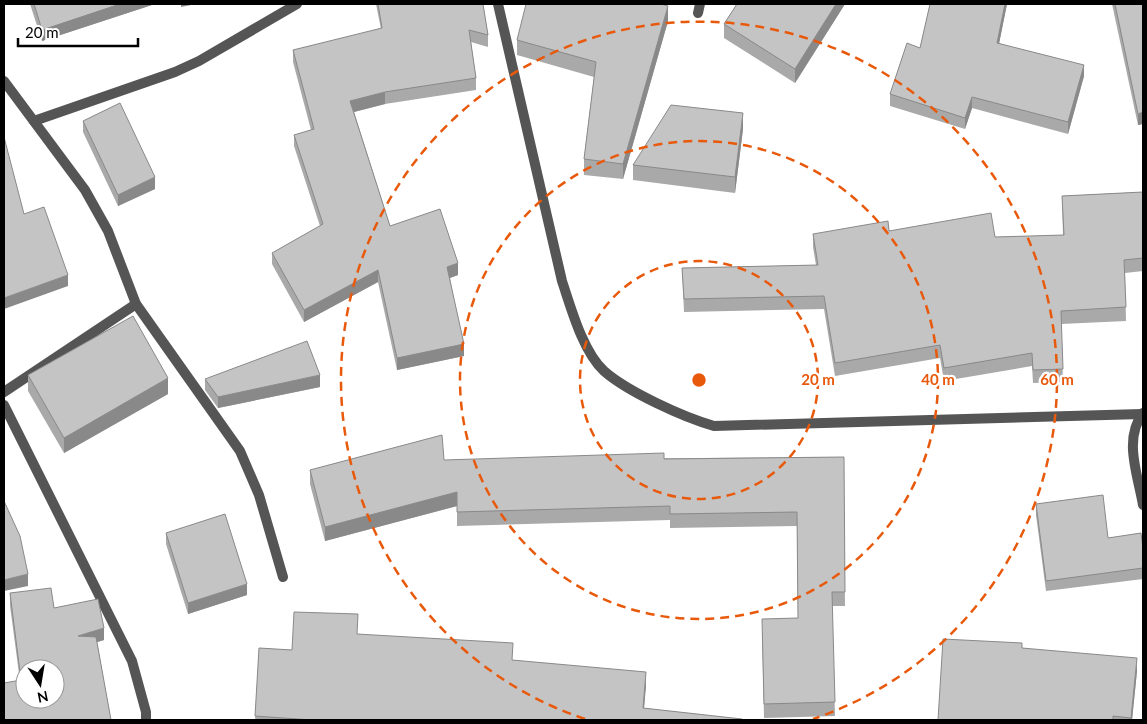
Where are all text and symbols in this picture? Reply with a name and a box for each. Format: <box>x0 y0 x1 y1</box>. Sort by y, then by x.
scale bar <box>18 15 138 47</box>
text: 20 m <box>25 23 59 41</box>
text: 20 m <box>801 370 835 388</box>
text: 40 m <box>921 370 955 388</box>
text: 60 m <box>1040 370 1074 388</box>
centre of rings <box>690 371 708 389</box>
north arrow <box>15 659 65 709</box>
text: N <box>36 688 50 707</box>

